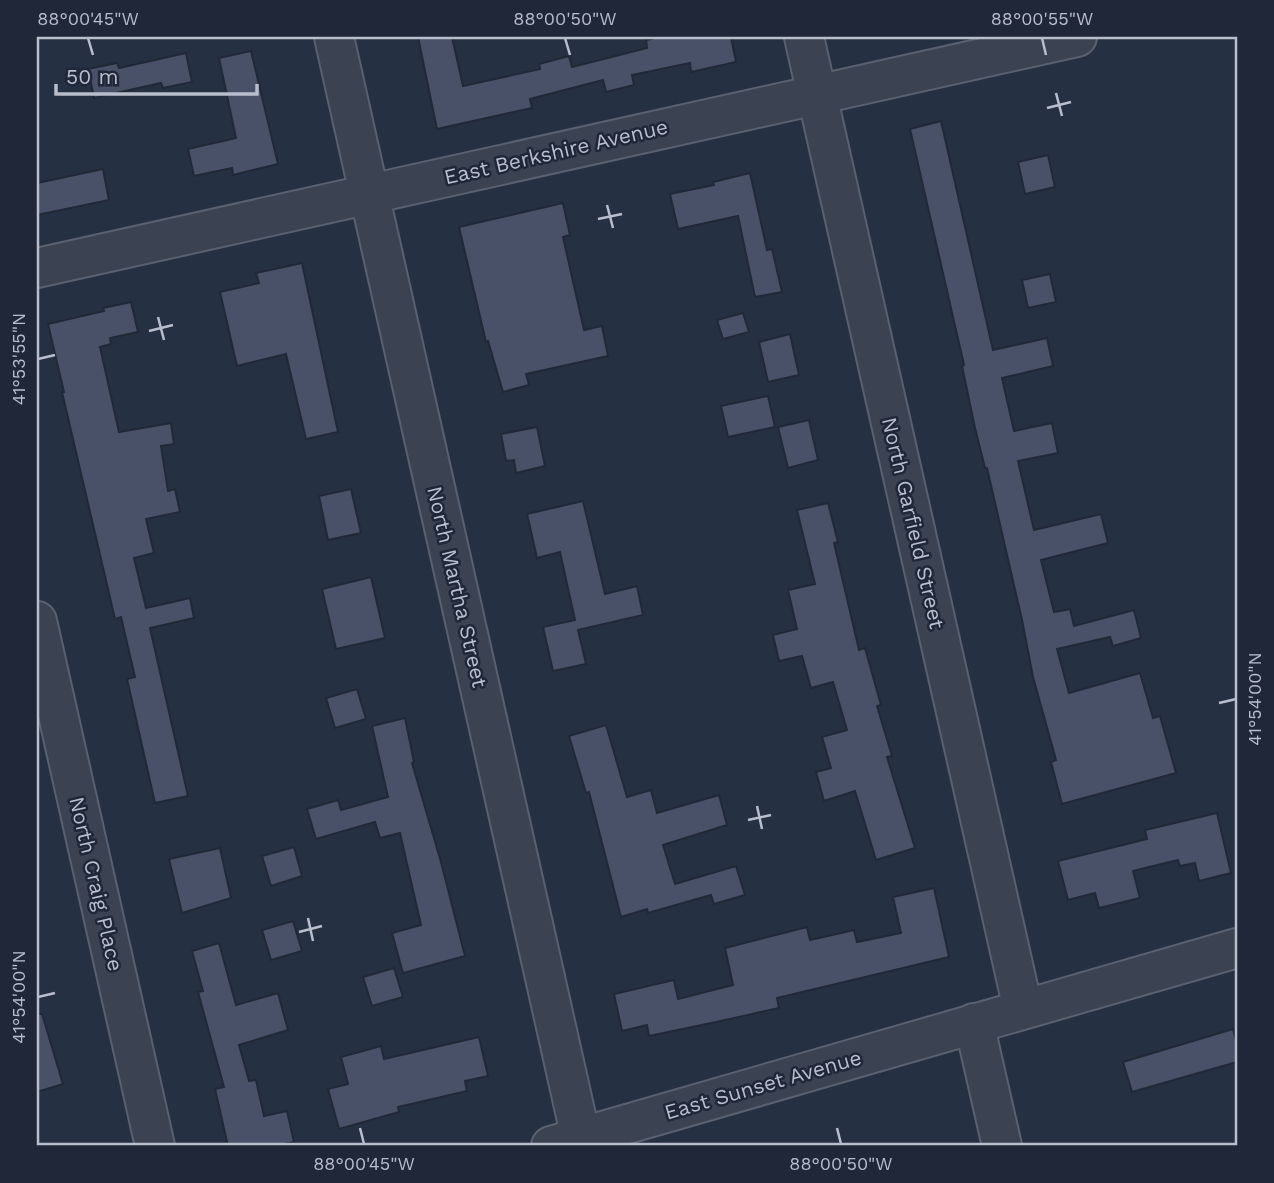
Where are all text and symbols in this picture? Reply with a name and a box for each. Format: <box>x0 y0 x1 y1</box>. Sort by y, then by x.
text: 88°00'45"W <box>37 8 139 29</box>
text: 88°00'50"W <box>513 8 617 29</box>
text: 88°00'55"W <box>991 8 1093 29</box>
scale bar <box>56 52 257 96</box>
text: 50 m <box>66 64 118 89</box>
street label: East Berkshire Avenue <box>442 114 670 189</box>
text: 41°53'55"N <box>8 313 29 405</box>
street label: North Garfield Street <box>877 415 950 631</box>
street label: North Martha Street <box>422 484 493 690</box>
text: 41°54'00"N <box>1244 652 1265 746</box>
street label: North Craig Place <box>64 794 129 974</box>
text: 41°54'00"N <box>8 950 29 1044</box>
street label: East Sunset Avenue <box>661 1044 864 1125</box>
text: 88°00'45"W <box>313 1153 415 1174</box>
text: 88°00'50"W <box>789 1153 893 1174</box>

